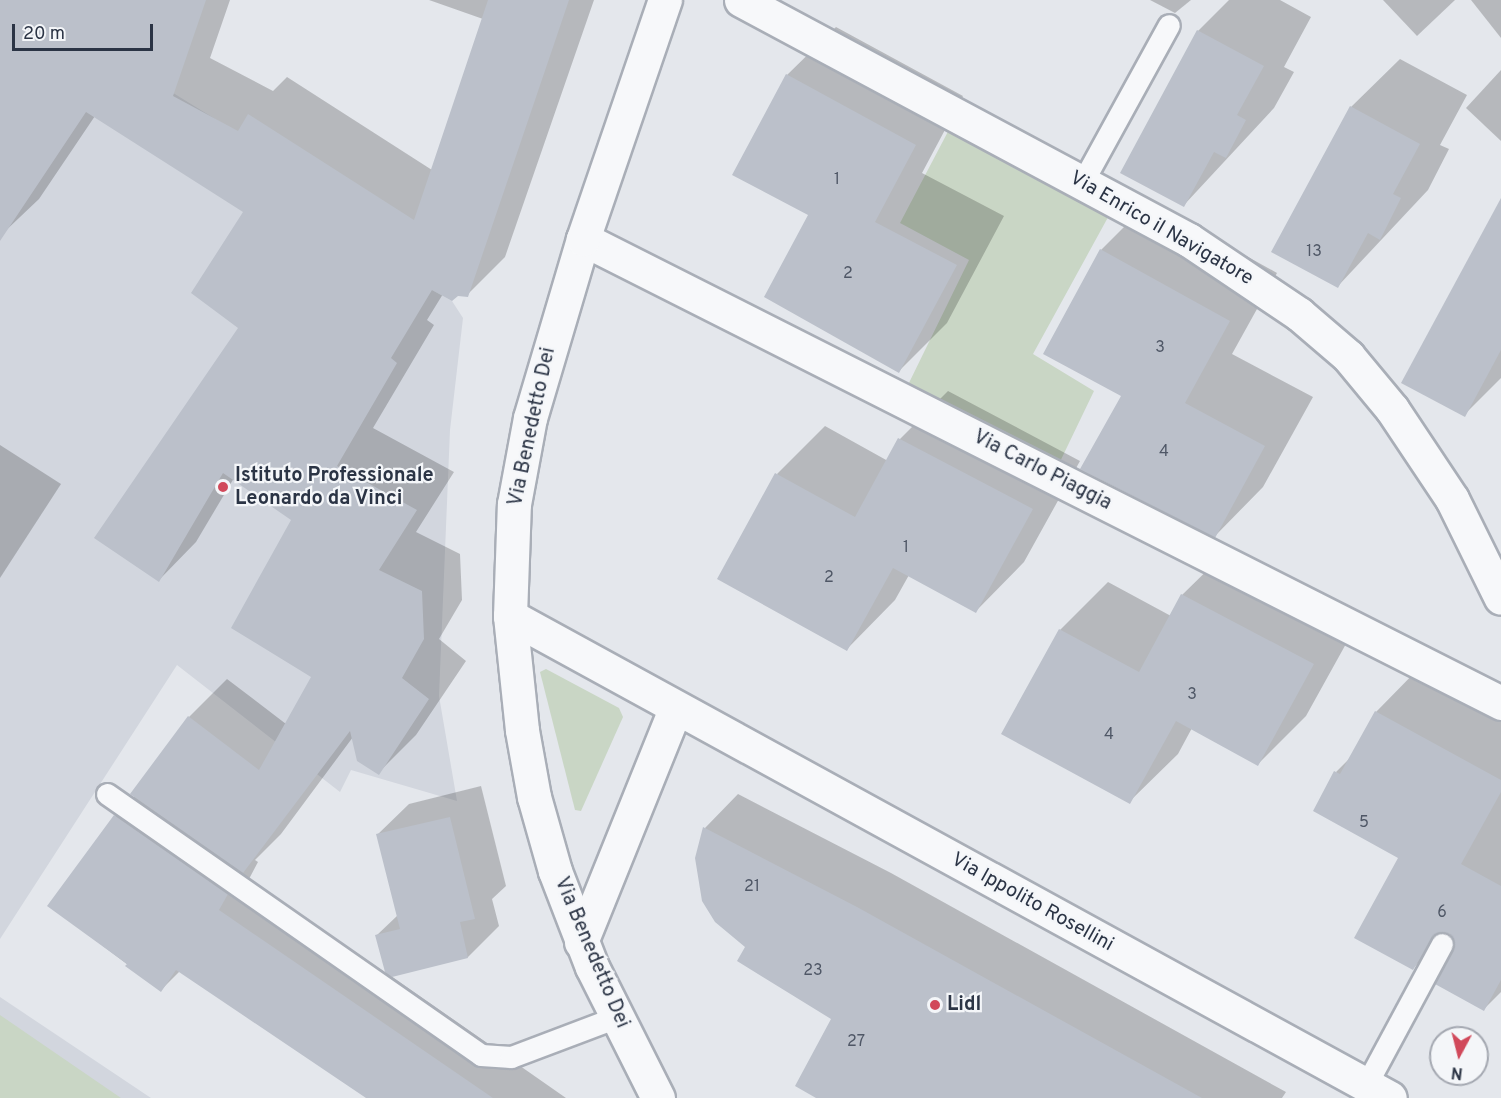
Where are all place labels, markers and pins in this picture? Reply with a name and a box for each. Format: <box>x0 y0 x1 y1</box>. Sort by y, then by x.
place label: Istituto Professionale Leonardo da Vinci <box>235 464 434 511</box>
marker: Istituto Professionale Leonardo da Vinci <box>216 480 230 494</box>
place label: Lidl <box>947 993 981 1017</box>
marker: Lidl <box>928 998 942 1012</box>

